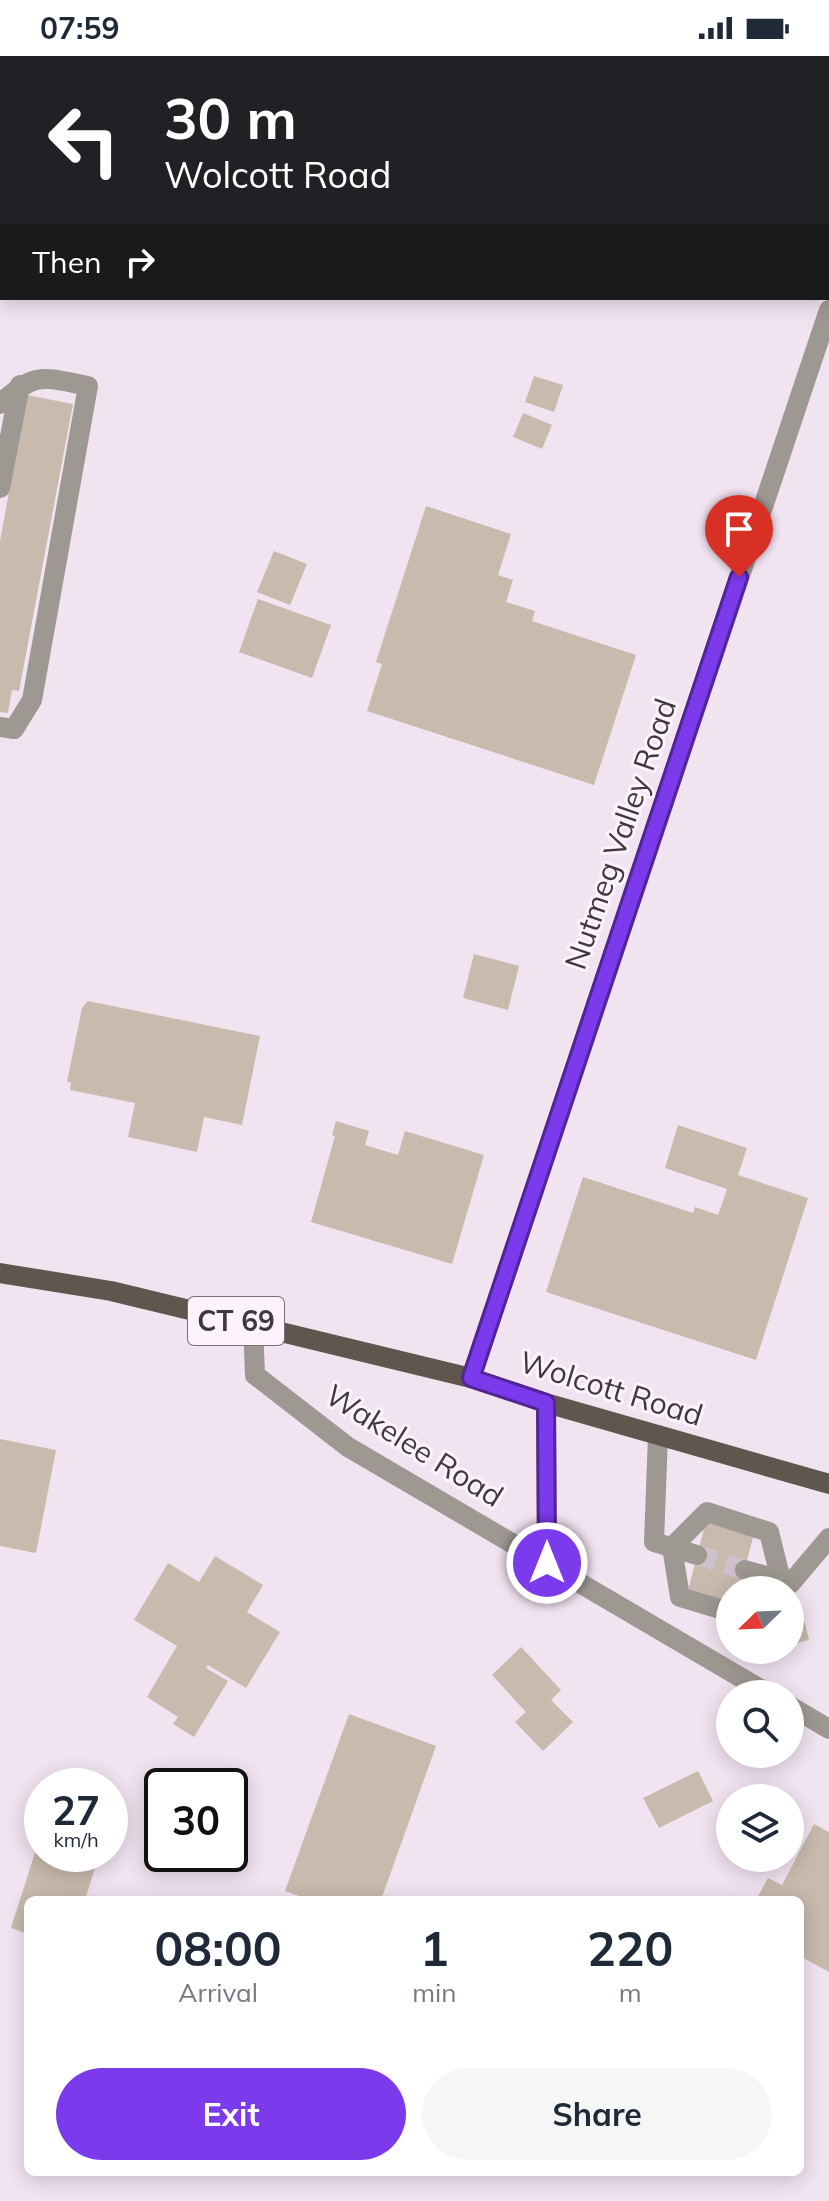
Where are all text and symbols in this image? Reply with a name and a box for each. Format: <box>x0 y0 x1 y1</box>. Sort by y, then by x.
text: 07:59 <box>40 9 119 47</box>
text: 30 m <box>164 83 297 153</box>
icon: left <box>32 88 136 192</box>
text: Wolcott Road <box>164 152 391 197</box>
icon: right <box>118 240 162 284</box>
text: Then <box>32 243 102 281</box>
pin <box>705 495 773 577</box>
icon: arrive <box>717 507 761 551</box>
street label: Nutmeg Valley Road <box>556 693 684 974</box>
road number: CT 69 <box>188 1297 284 1345</box>
street label: Wolcott Road <box>515 1342 707 1434</box>
street label: Wakelee Road <box>319 1375 510 1515</box>
position arrow <box>505 1521 589 1605</box>
north arrow <box>716 1576 804 1664</box>
map controls <box>716 1576 804 1872</box>
button: search <box>716 1680 804 1768</box>
speed limit sign: 30 <box>144 1768 248 1872</box>
button: layers <box>716 1784 804 1872</box>
text: 27 <box>52 1785 100 1835</box>
text: km/h <box>53 1827 99 1852</box>
text: 08:00 <box>155 1918 282 1978</box>
text: 1 <box>420 1918 449 1978</box>
text: 220 <box>587 1918 673 1978</box>
text: Arrival <box>178 1976 258 2009</box>
text: min <box>412 1976 456 2009</box>
text: m <box>619 1976 642 2009</box>
button: Exit <box>56 2068 406 2160</box>
button: Share <box>422 2068 772 2160</box>

